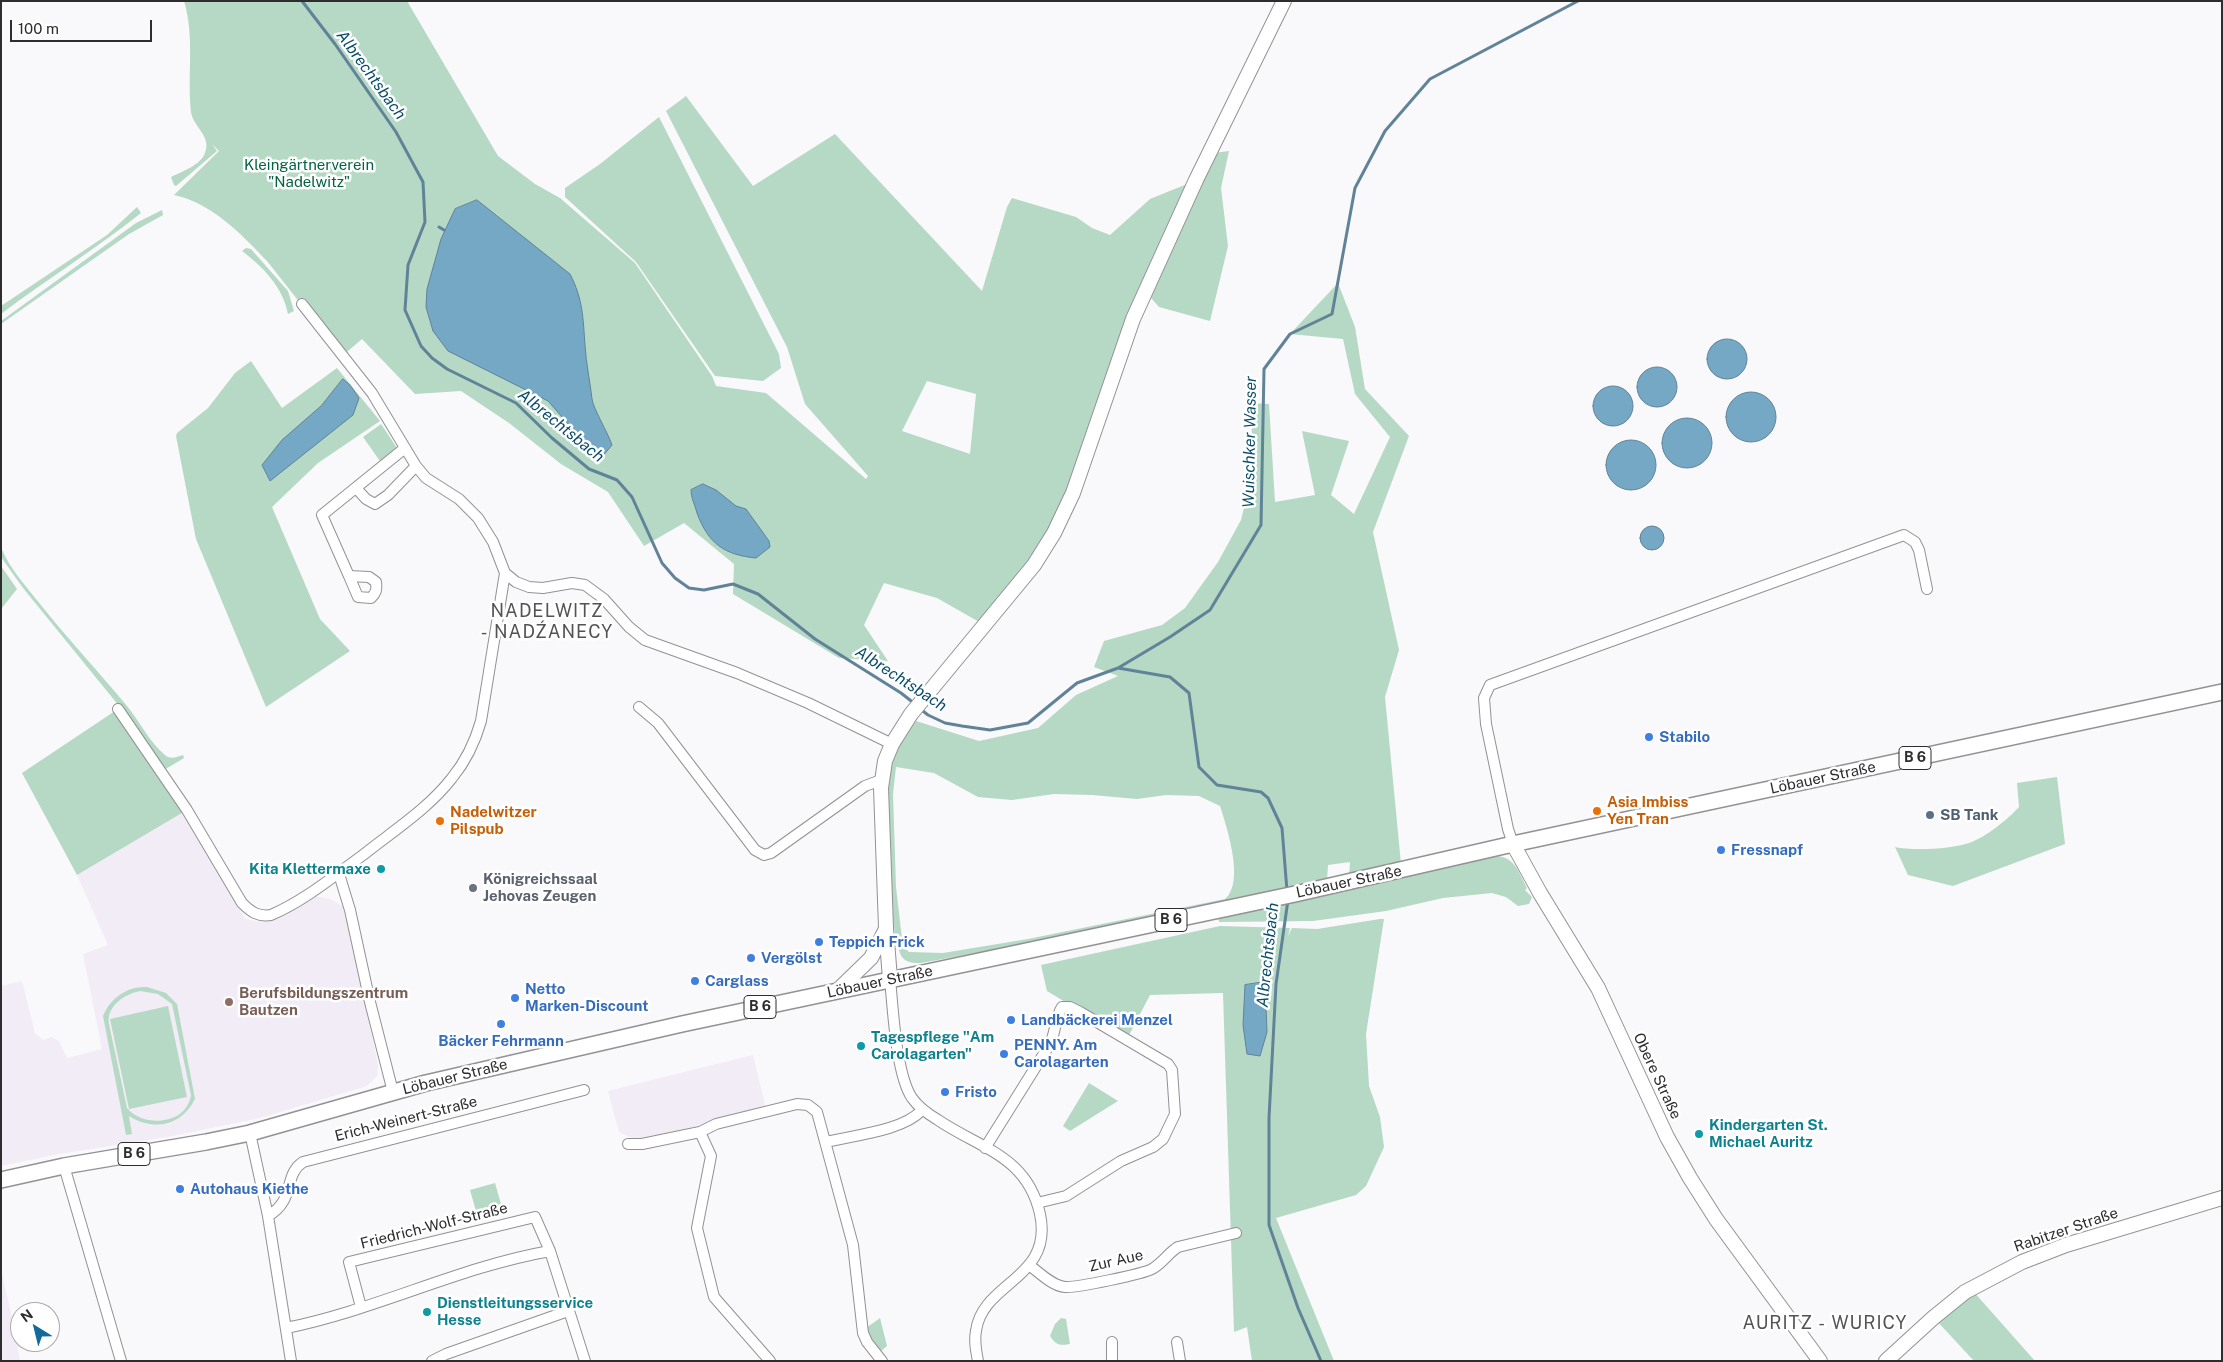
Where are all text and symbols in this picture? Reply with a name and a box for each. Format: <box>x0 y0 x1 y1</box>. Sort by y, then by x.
scale bar <box>12 10 155 42</box>
text: 100 m <box>18 20 59 37</box>
water label: Albrechtsbach <box>332 27 410 123</box>
park label: Kleingärtnerverein "Nadelwitz" <box>244 156 374 191</box>
water label: Wuischker Wasser <box>1239 376 1261 508</box>
water label: Albrechtsbach <box>514 385 608 467</box>
district label: NADELWITZ - NADŹANECY <box>479 600 615 642</box>
water label: Albrechtsbach <box>852 642 950 716</box>
place label: Stabilo <box>1659 728 1710 746</box>
marker: Stabilo <box>1643 731 1655 743</box>
road number: B 6 <box>1899 746 1931 770</box>
street label: Löbauer Straße <box>1769 758 1877 798</box>
place label: Asia Imbiss Yen Tran <box>1607 793 1688 828</box>
place label: Nadelwitzer Pilspub <box>450 803 537 838</box>
marker: Asia Imbiss Yen Tran <box>1591 805 1603 817</box>
place label: SB Tank <box>1940 806 1998 824</box>
marker: SB Tank <box>1924 809 1936 821</box>
marker: Nadelwitzer Pilspub <box>434 815 446 827</box>
place label: Fressnapf <box>1731 841 1803 859</box>
marker: Fressnapf <box>1715 844 1727 856</box>
place label: Kita Klettermaxe <box>249 860 371 878</box>
street label: Löbauer Straße <box>1295 862 1403 902</box>
marker: Kita Klettermaxe <box>375 863 387 875</box>
place label: Königreichssaal Jehovas Zeugen <box>483 870 598 905</box>
marker: Königreichssaal Jehovas Zeugen <box>467 882 479 894</box>
water label: Albrechtsbach <box>1253 902 1283 1008</box>
road number: B 6 <box>1155 908 1187 932</box>
place label: Teppich Frick <box>829 933 925 951</box>
marker: Teppich Frick <box>813 936 825 948</box>
place label: Vergölst <box>761 949 822 967</box>
marker: Vergölst <box>745 952 757 964</box>
street label: Löbauer Straße <box>826 962 934 1002</box>
place label: Carglass <box>705 972 769 990</box>
marker: Carglass <box>689 975 701 987</box>
place label: Netto Marken-Discount <box>525 980 648 1015</box>
place label: Berufsbildungszentrum Bautzen <box>239 984 408 1019</box>
marker: Netto Marken-Discount <box>509 992 521 1004</box>
marker: Berufsbildungszentrum Bautzen <box>223 996 235 1008</box>
road number: B 6 <box>744 996 776 1019</box>
place label: Landbäckerei Menzel <box>1021 1011 1173 1029</box>
marker: Landbäckerei Menzel <box>1005 1014 1017 1026</box>
marker: Bäcker Fehrmann <box>495 1018 507 1030</box>
place label: Tagespflege "Am Carolagarten" <box>871 1028 994 1063</box>
street label: Obere Straße <box>1629 1030 1685 1122</box>
place label: Bäcker Fehrmann <box>438 1032 564 1050</box>
place label: PENNY. Am Carolagarten <box>1014 1036 1109 1071</box>
marker: Tagespflege "Am Carolagarten" <box>855 1040 867 1052</box>
marker: PENNY. Am Carolagarten <box>998 1048 1010 1060</box>
street label: Löbauer Straße <box>401 1055 509 1099</box>
place label: Fristo <box>955 1083 997 1101</box>
marker: Fristo <box>939 1086 951 1098</box>
street label: Erich-Weinert-Straße <box>333 1093 479 1145</box>
place label: Kindergarten St. Michael Auritz <box>1709 1116 1828 1151</box>
marker: Kindergarten St. Michael Auritz <box>1693 1128 1705 1140</box>
road number: B 6 <box>118 1142 150 1166</box>
place label: Autohaus Kiethe <box>190 1180 309 1198</box>
marker: Autohaus Kiethe <box>174 1183 186 1195</box>
street label: Friedrich-Wolf-Straße <box>359 1199 509 1253</box>
street label: Rabitzer Straße <box>2012 1204 2120 1256</box>
street label: Zur Aue <box>1087 1246 1145 1276</box>
place label: Dienstleitungsservice Hesse <box>437 1294 593 1329</box>
north arrow <box>10 1302 60 1352</box>
text: N <box>18 1306 36 1325</box>
marker: Dienstleitungsservice Hesse <box>421 1306 433 1318</box>
district label: AURITZ - WURICY <box>1741 1312 1909 1334</box>

